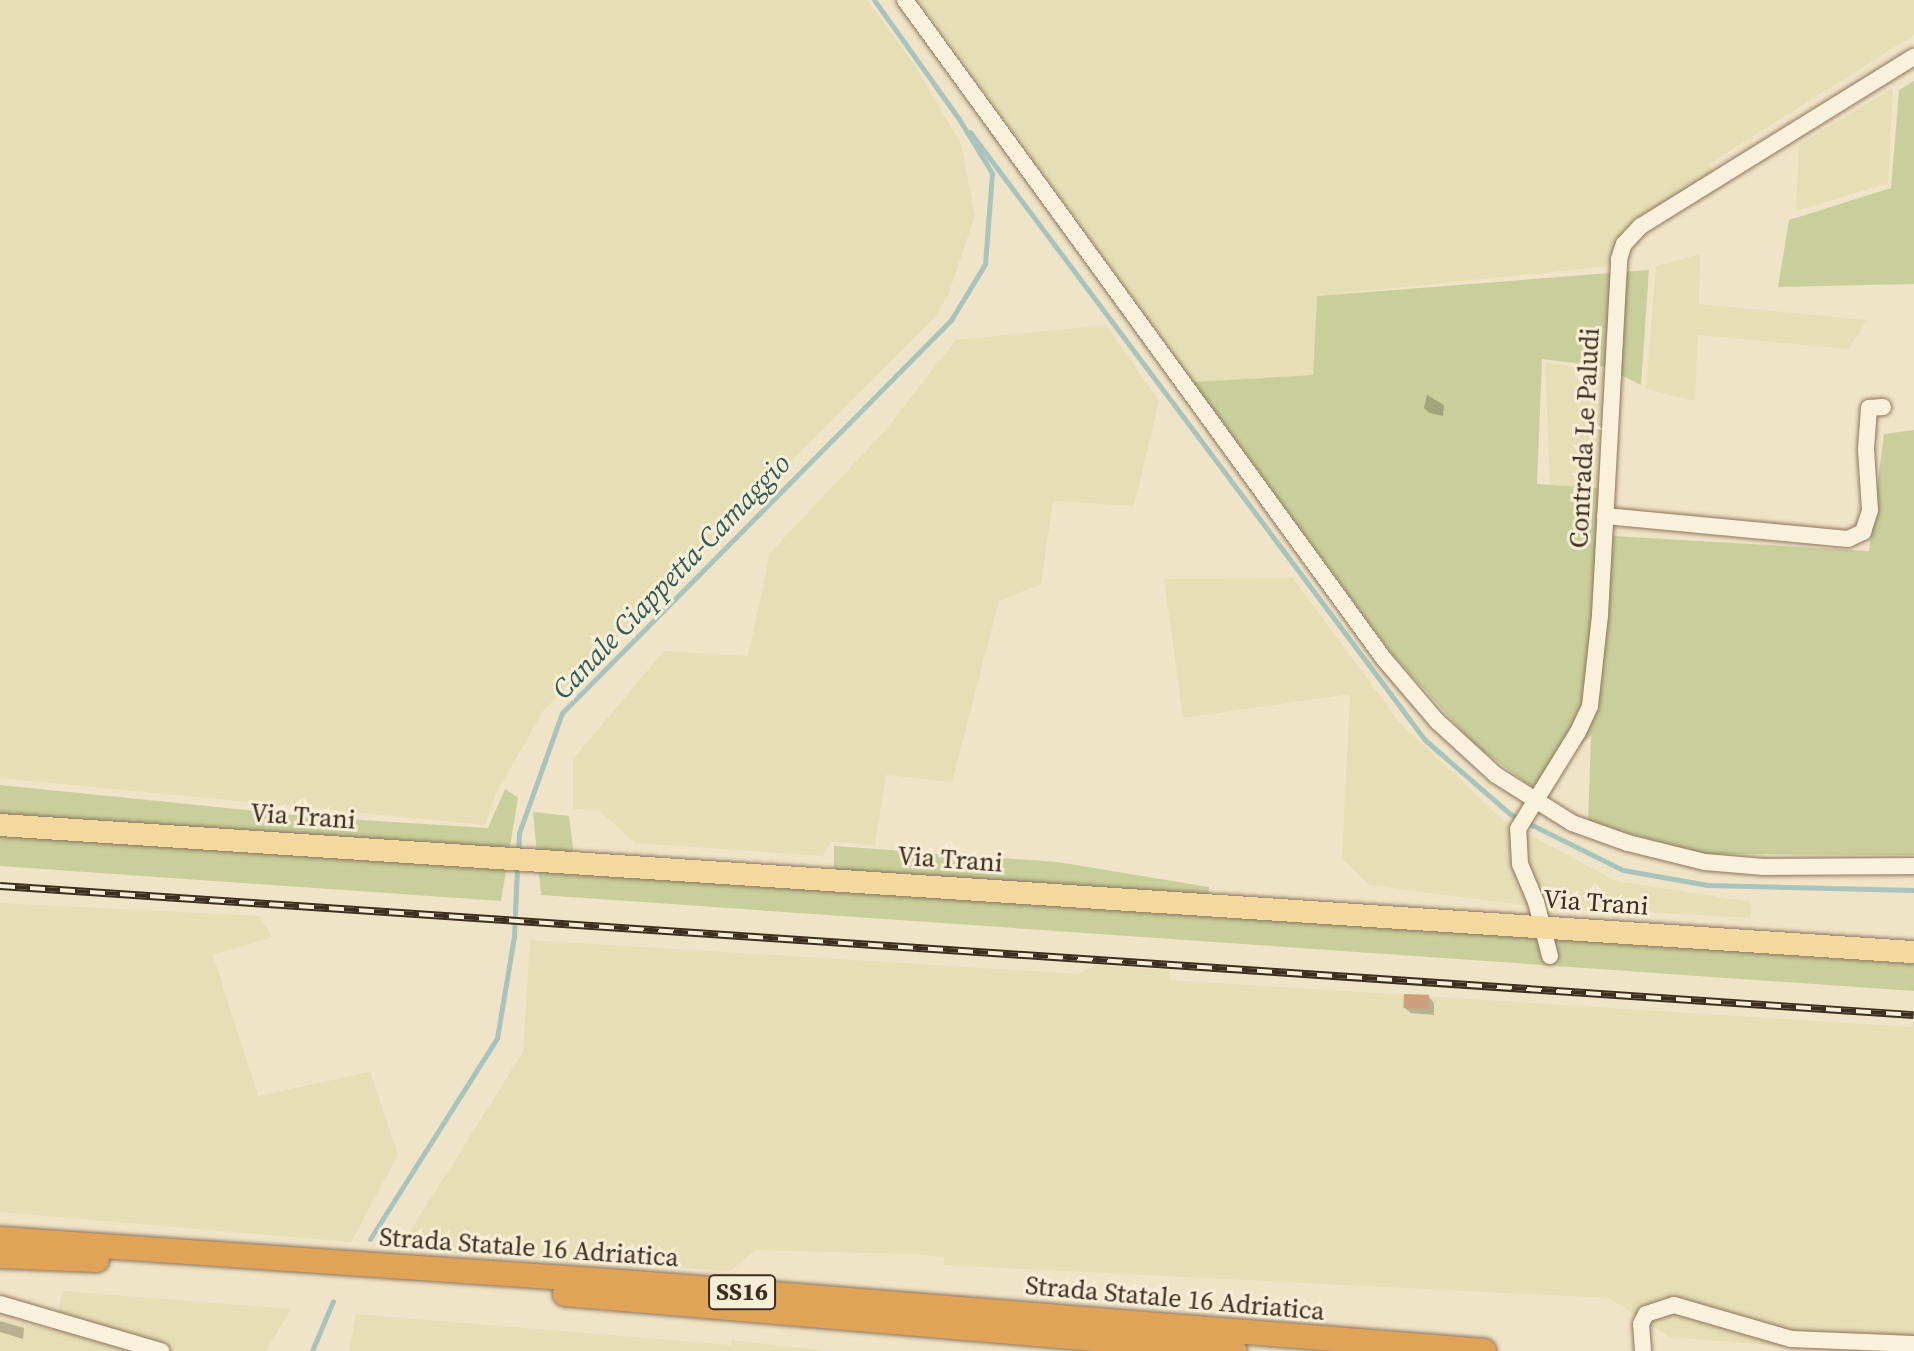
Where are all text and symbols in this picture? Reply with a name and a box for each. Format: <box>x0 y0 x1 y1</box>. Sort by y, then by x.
street label: Contrada Le Paludi <box>1564 327 1606 549</box>
water label: Canale Ciappetta-Camaggio <box>545 446 797 706</box>
street label: Via Trani <box>249 798 357 836</box>
street label: Via Trani <box>896 841 1004 879</box>
street label: Via Trani <box>1542 884 1650 922</box>
street label: Strada Statale 16 Adriatica <box>378 1222 680 1274</box>
street label: Strada Statale 16 Adriatica <box>1024 1270 1326 1328</box>
road number: SS16 <box>708 1272 776 1312</box>

